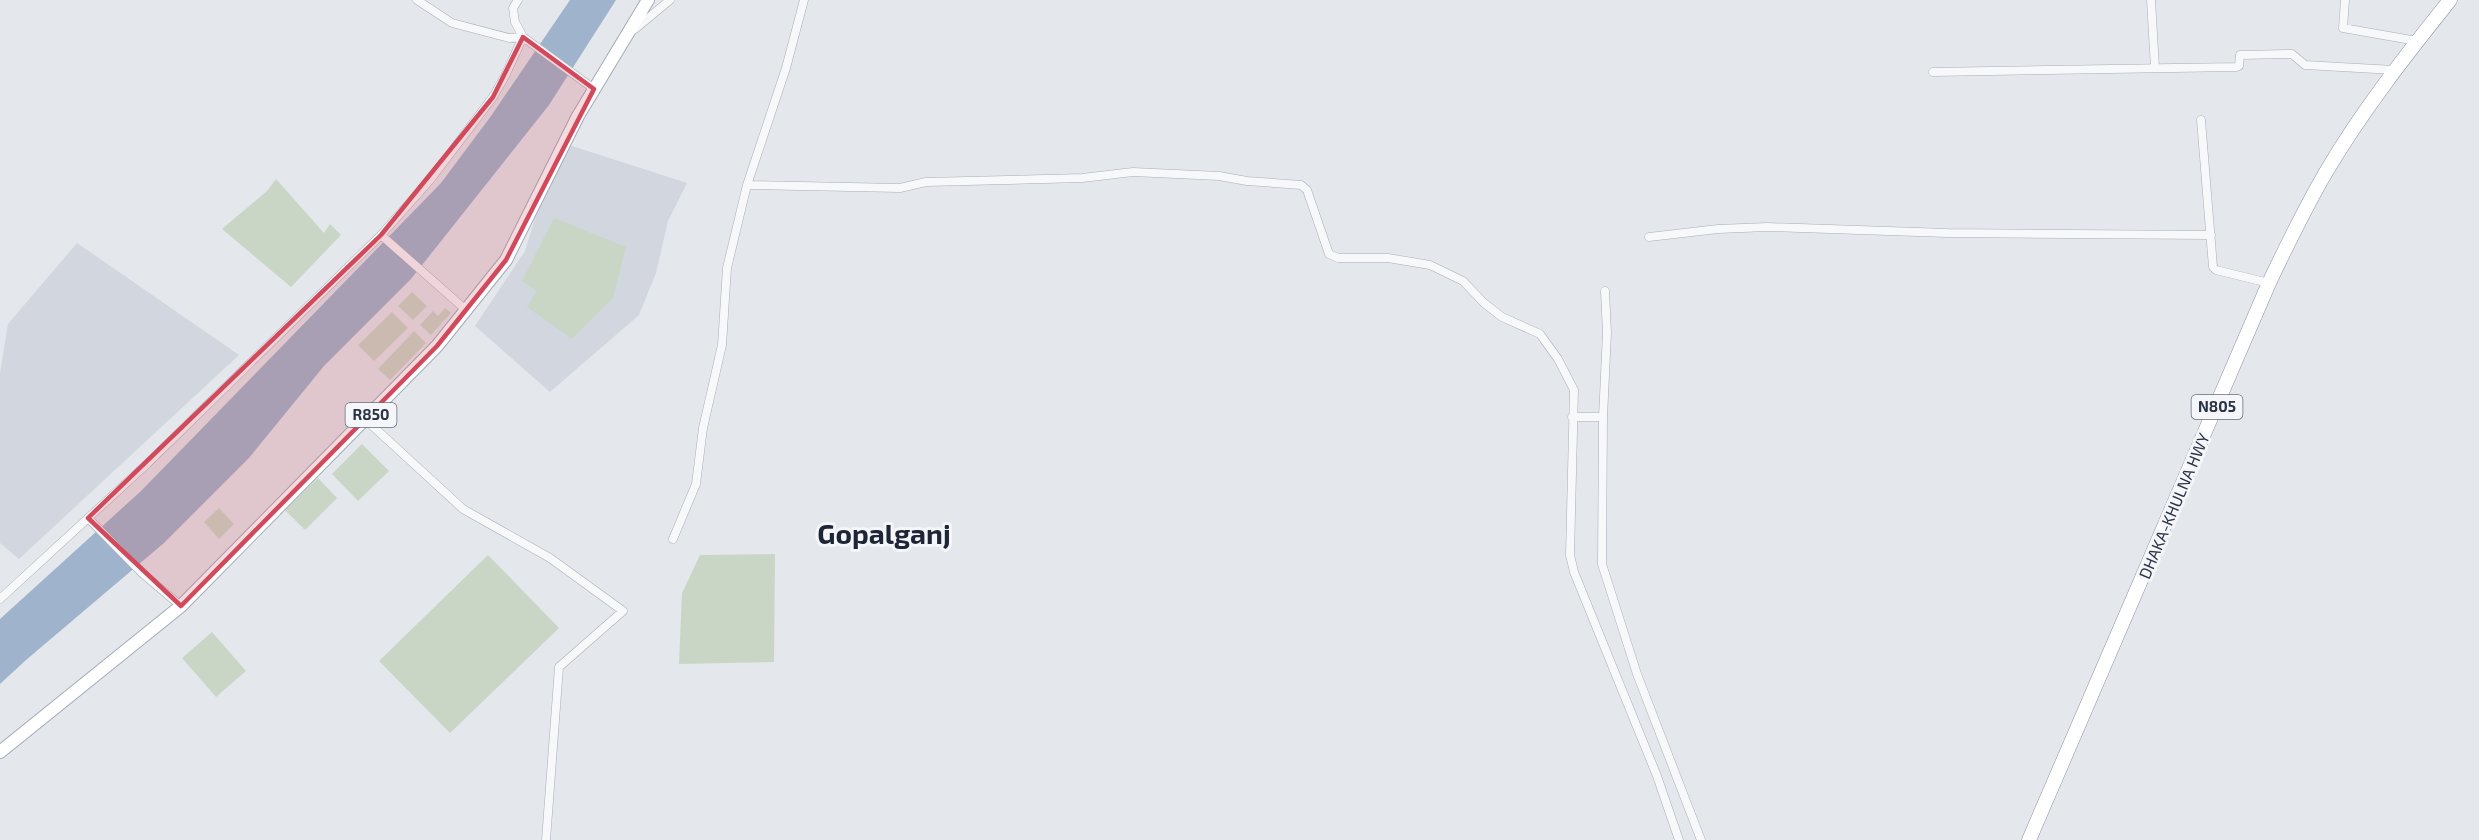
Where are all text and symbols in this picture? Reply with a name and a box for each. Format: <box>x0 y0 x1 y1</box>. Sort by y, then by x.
road number: N805 <box>2192 395 2242 419</box>
road number: R850 <box>346 403 397 427</box>
street label: DHAKA-KHULNA HWY <box>2134 430 2213 581</box>
district label: Gopalganj <box>817 516 951 550</box>

